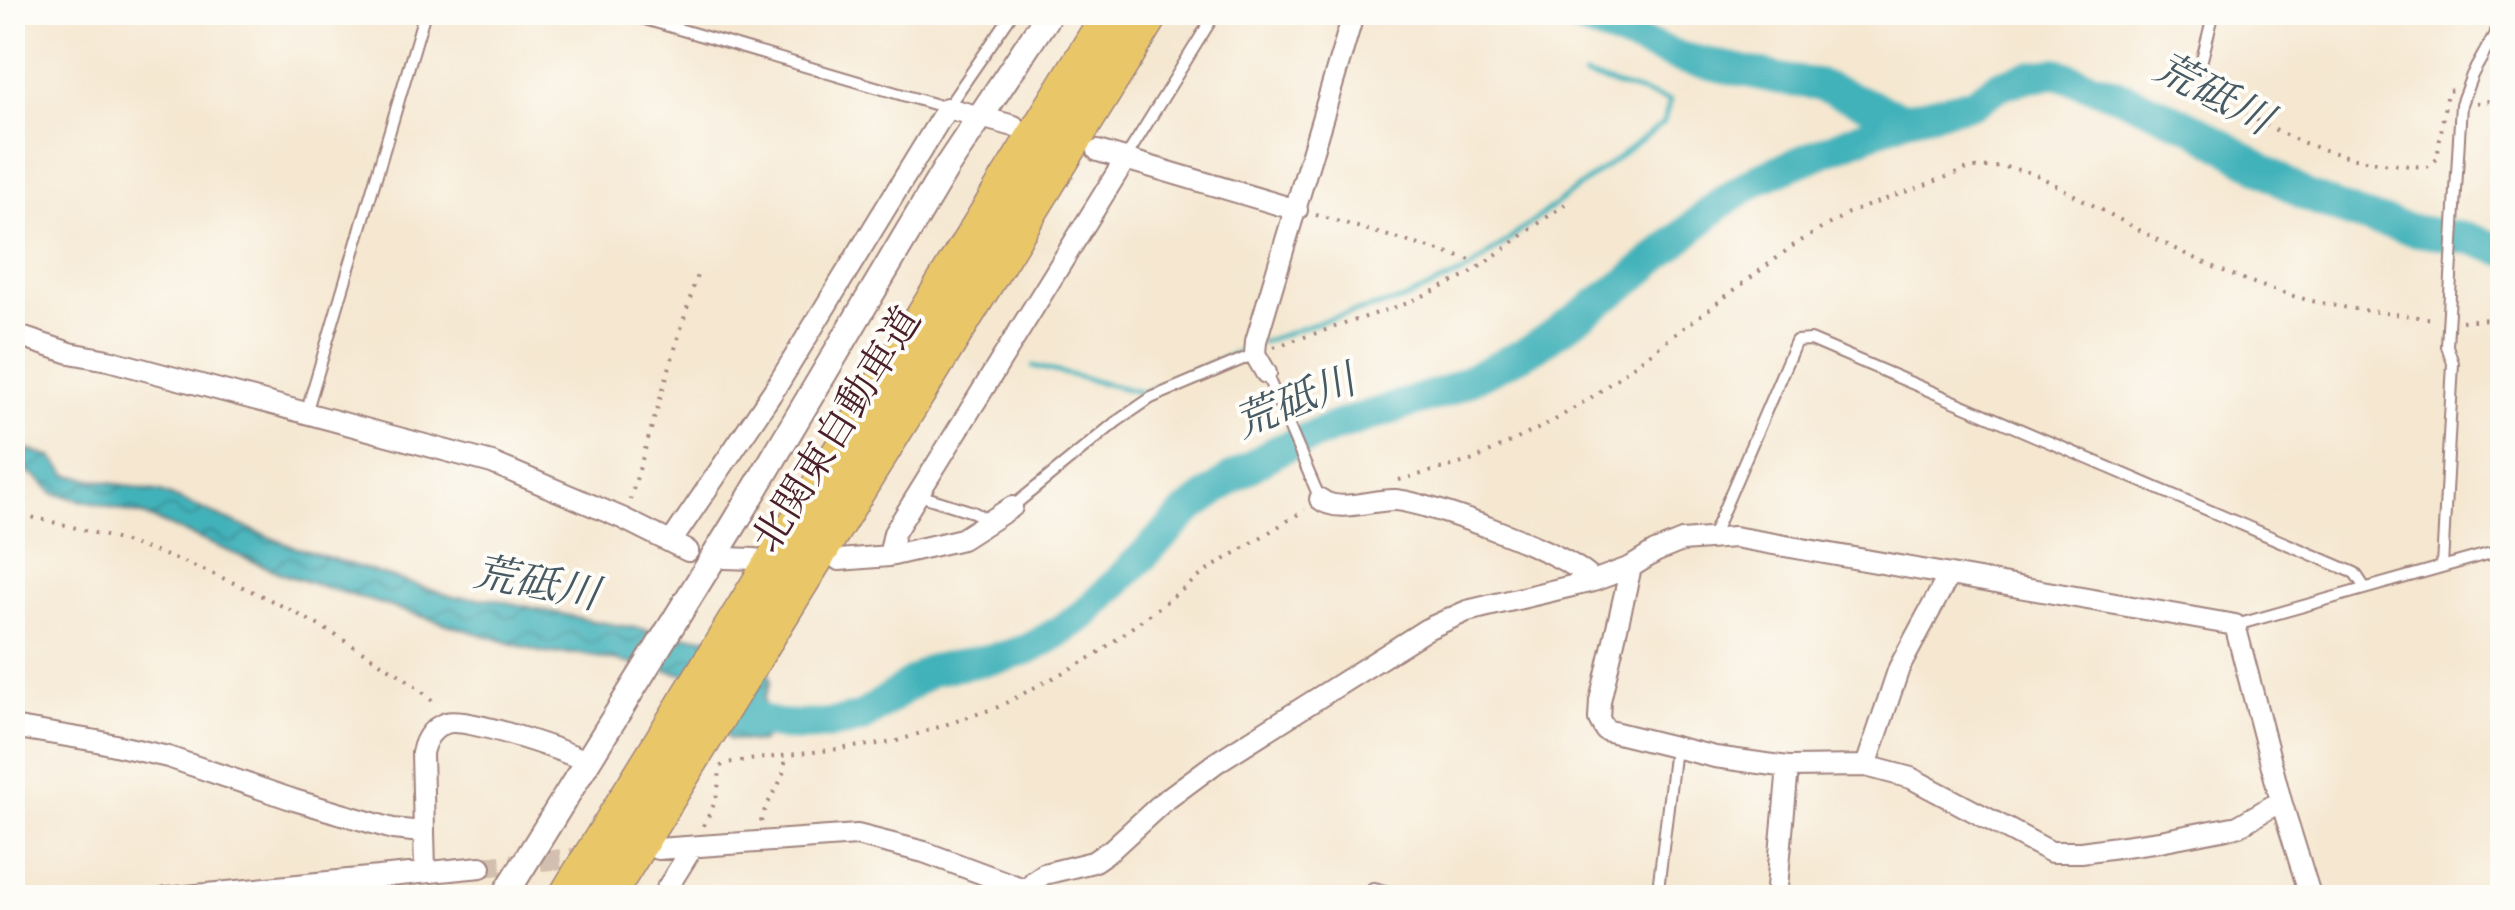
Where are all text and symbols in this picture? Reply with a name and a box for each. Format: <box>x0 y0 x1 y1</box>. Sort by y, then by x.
water label: 荒砥川 <box>2147 44 2283 146</box>
street label: 北関東自動車道 <box>744 300 930 560</box>
water label: 荒砥川 <box>1228 356 1366 447</box>
water label: 荒砥川 <box>470 549 607 619</box>

